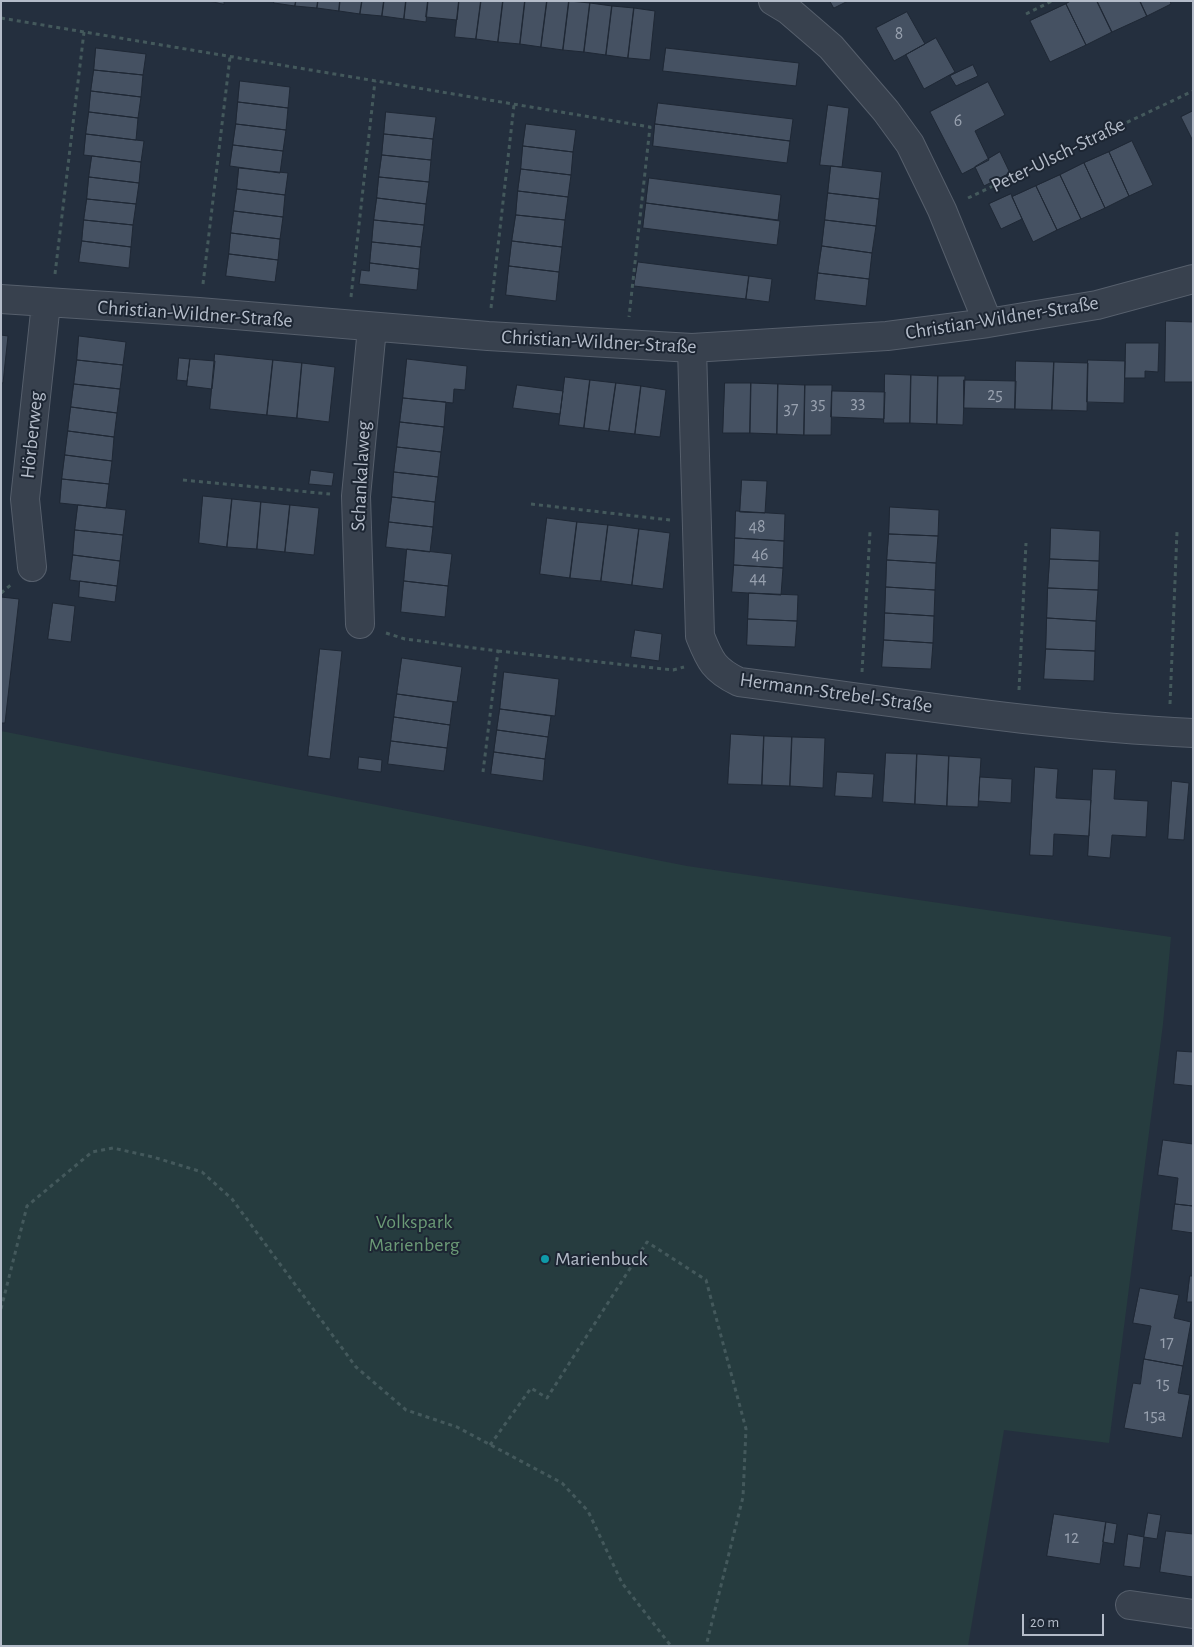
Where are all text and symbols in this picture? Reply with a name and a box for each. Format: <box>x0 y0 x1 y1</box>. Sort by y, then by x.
house number: 8 <box>895 23 903 45</box>
house number: 6 <box>954 110 962 132</box>
street label: Peter-Ulsch-Straße <box>987 112 1129 198</box>
street label: Christian-Wildner-Straße <box>904 291 1100 345</box>
street label: Christian-Wildner-Straße <box>97 295 293 333</box>
street label: Christian-Wildner-Straße <box>501 325 697 359</box>
house number: 25 <box>987 384 1003 406</box>
street label: Hörberweg <box>15 390 49 480</box>
house number: 33 <box>851 392 865 414</box>
house number: 35 <box>811 393 825 415</box>
house number: 37 <box>784 398 798 420</box>
street label: Schankalaweg <box>346 420 376 532</box>
house number: 48 <box>748 516 766 538</box>
house number: 46 <box>751 544 769 566</box>
house number: 44 <box>749 568 767 590</box>
street label: Hermann-Strebel-Straße <box>738 668 934 718</box>
park label: Volkspark Marienberg <box>368 1210 460 1257</box>
place label: Marienbuck <box>555 1247 648 1271</box>
marker: Marienbuck <box>539 1253 551 1265</box>
house number: 17 <box>1160 1332 1174 1354</box>
house number: 15 <box>1156 1373 1170 1395</box>
house number: 15a <box>1144 1405 1166 1427</box>
house number: 12 <box>1065 1527 1079 1549</box>
scale bar <box>1024 1604 1106 1636</box>
text: 20 m <box>1030 1615 1059 1630</box>

